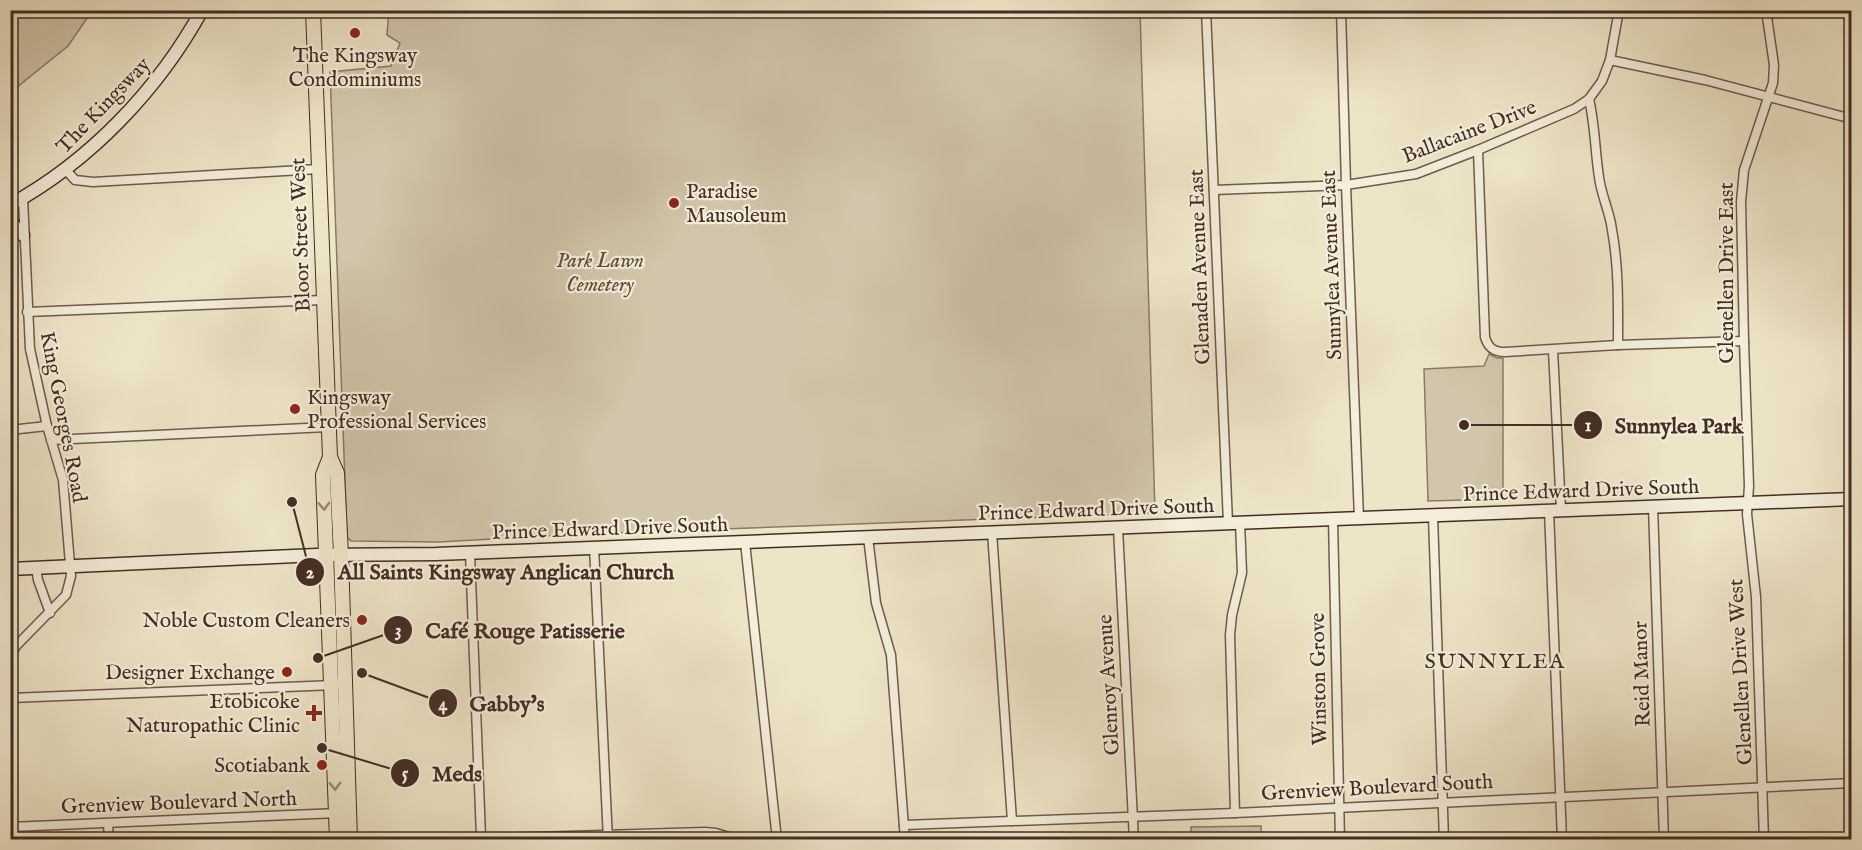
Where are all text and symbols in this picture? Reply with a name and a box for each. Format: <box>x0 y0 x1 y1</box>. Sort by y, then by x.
marker: The Kingsway Condominiums <box>348 26 362 40</box>
place label: The Kingsway Condominiums <box>289 43 421 94</box>
street label: The Kingsway <box>51 51 157 160</box>
street label: Ballacaine Drive <box>1399 94 1541 170</box>
street label: Bloor Street West <box>285 157 318 313</box>
street label: Glenaden Avenue East <box>1184 169 1217 365</box>
street label: Sunnylea Avenue East <box>1316 170 1349 360</box>
place label: Paradise Mausoleum <box>686 179 787 230</box>
street label: Glenellen Drive East <box>1714 182 1741 364</box>
marker: Paradise Mausoleum <box>667 196 681 210</box>
park label: Park Lawn Cemetery <box>556 248 644 299</box>
street label: King Georges Road <box>33 329 93 506</box>
place label: Kingsway Professional Services <box>307 385 486 436</box>
marker: Kingsway Professional Services <box>288 402 302 416</box>
callout: Sunnylea Park <box>1573 405 1755 445</box>
text: Sunnylea Park <box>1615 413 1745 441</box>
text: 1 <box>1585 415 1592 438</box>
street label: Prince Edward Drive South <box>1462 474 1700 509</box>
street label: Prince Edward Drive South <box>977 493 1215 528</box>
one-way arrow <box>318 501 330 510</box>
street label: Prince Edward Drive South <box>491 512 729 547</box>
callout: All Saints Kingsway Anglican Church <box>295 552 686 592</box>
text: All Saints Kingsway Anglican Church <box>337 559 675 587</box>
text: 2 <box>306 562 315 585</box>
street label: Glenellen Drive West <box>1723 578 1760 766</box>
place label: Noble Custom Cleaners <box>142 608 350 635</box>
callout: Café Rouge Patisserie <box>383 610 637 650</box>
street label: Winston Grove <box>1305 612 1334 746</box>
marker: Noble Custom Cleaners <box>355 613 369 627</box>
street label: Glenroy Avenue <box>1092 613 1127 756</box>
text: Café Rouge Patisserie <box>425 618 625 646</box>
text: 3 <box>395 620 401 643</box>
street label: Reid Manor <box>1627 620 1658 727</box>
district label: SUNNYLEA <box>1424 648 1566 676</box>
place label: Designer Exchange <box>105 660 275 687</box>
marker: Designer Exchange <box>280 665 294 679</box>
callout: Gabby's <box>428 683 557 723</box>
place label: Etobicoke Naturopathic Clinic <box>126 689 300 740</box>
text: Gabby's <box>470 691 545 719</box>
text: 4 <box>439 694 449 717</box>
marker: Etobicoke Naturopathic Clinic <box>305 704 323 722</box>
place label: Scotiabank <box>214 753 311 780</box>
callout: Meds <box>390 753 494 793</box>
marker: Scotiabank <box>315 758 329 772</box>
text: Meds <box>432 761 482 789</box>
text: 5 <box>402 763 409 786</box>
street label: Grenview Boulevard South <box>1260 769 1494 808</box>
one-way arrow <box>329 782 341 791</box>
street label: Grenview Boulevard North <box>61 786 297 821</box>

